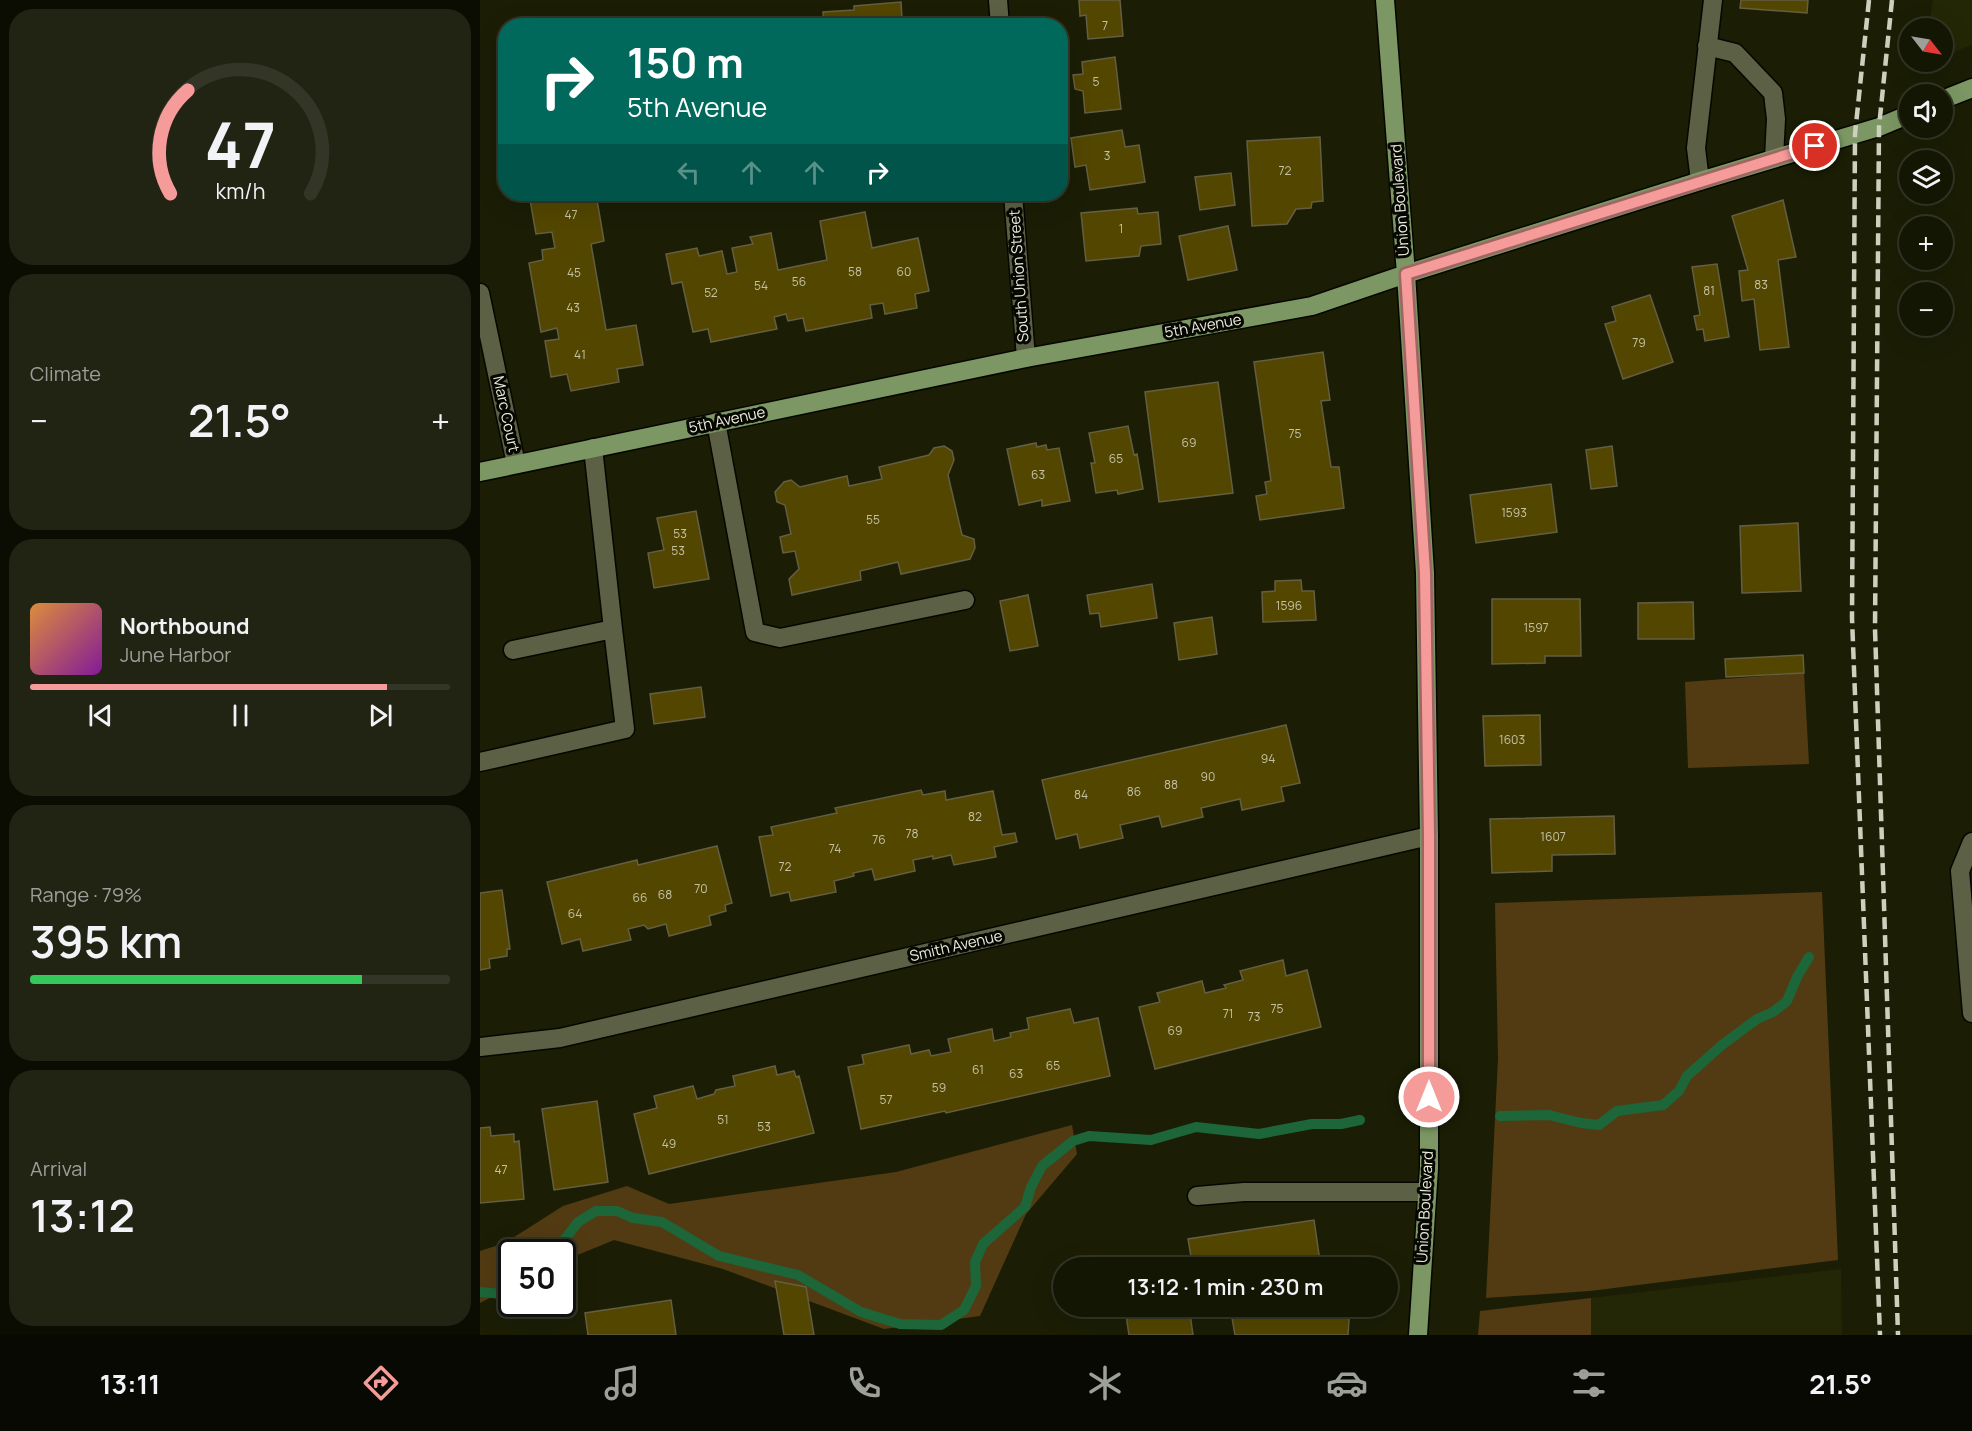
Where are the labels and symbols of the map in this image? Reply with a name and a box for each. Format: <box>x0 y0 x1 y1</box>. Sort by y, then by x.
house number: 7 <box>1102 17 1108 34</box>
north arrow <box>1899 18 1953 72</box>
house number: 5 <box>1093 73 1100 90</box>
pin <box>1789 120 1840 171</box>
street label: Union Boulevard <box>1385 143 1414 257</box>
house number: 3 <box>1104 147 1110 164</box>
house number: 72 <box>1279 162 1292 179</box>
house number: 47 <box>564 206 578 223</box>
street label: South Union Street <box>1003 209 1034 343</box>
house number: 1 <box>1119 220 1123 237</box>
house number: 58 <box>848 263 862 280</box>
house number: 60 <box>897 263 911 280</box>
house number: 45 <box>567 264 581 281</box>
house number: 56 <box>792 273 806 290</box>
house number: 83 <box>1754 276 1768 293</box>
house number: 54 <box>754 277 768 294</box>
house number: 81 <box>1703 282 1715 299</box>
house number: 52 <box>704 284 718 301</box>
house number: 43 <box>566 299 580 316</box>
street label: 5th Avenue <box>1163 308 1243 343</box>
house number: 79 <box>1632 334 1646 351</box>
house number: 41 <box>574 346 586 363</box>
street label: Marc Court <box>488 374 525 454</box>
street label: 5th Avenue <box>687 401 767 438</box>
house number: 75 <box>1289 425 1302 442</box>
house number: 69 <box>1182 434 1196 451</box>
house number: 65 <box>1109 450 1123 467</box>
house number: 63 <box>1031 466 1045 483</box>
house number: 1593 <box>1501 504 1527 521</box>
house number: 55 <box>866 511 880 528</box>
house number: 53 <box>673 525 687 542</box>
house number: 53 <box>671 542 685 559</box>
house number: 1596 <box>1276 597 1302 614</box>
house number: 1597 <box>1524 619 1548 636</box>
house number: 1603 <box>1499 731 1525 748</box>
house number: 94 <box>1261 750 1275 767</box>
house number: 90 <box>1201 768 1215 785</box>
house number: 88 <box>1164 776 1178 793</box>
house number: 86 <box>1127 783 1141 800</box>
house number: 84 <box>1074 786 1088 803</box>
house number: 82 <box>968 808 982 825</box>
house number: 78 <box>906 825 919 842</box>
house number: 1607 <box>1540 828 1566 845</box>
house number: 76 <box>872 831 886 848</box>
house number: 74 <box>829 840 841 857</box>
house number: 72 <box>779 858 792 875</box>
house number: 70 <box>694 880 708 897</box>
house number: 68 <box>658 886 672 903</box>
house number: 66 <box>633 889 647 906</box>
house number: 64 <box>568 905 582 922</box>
street label: Smith Avenue <box>907 925 1005 966</box>
house number: 75 <box>1271 1000 1284 1017</box>
house number: 71 <box>1223 1005 1233 1022</box>
house number: 73 <box>1248 1008 1260 1025</box>
house number: 69 <box>1168 1022 1182 1039</box>
house number: 65 <box>1046 1057 1060 1074</box>
house number: 61 <box>972 1061 984 1078</box>
house number: 63 <box>1009 1065 1023 1082</box>
position arrow <box>1397 1065 1461 1129</box>
house number: 59 <box>932 1079 946 1096</box>
house number: 57 <box>880 1091 892 1108</box>
house number: 51 <box>717 1111 729 1128</box>
house number: 53 <box>757 1118 771 1135</box>
house number: 49 <box>662 1135 676 1152</box>
street label: Union Boulevard <box>1411 1150 1438 1264</box>
house number: 47 <box>494 1161 508 1178</box>
speed limit sign: 50 <box>498 1239 576 1317</box>

